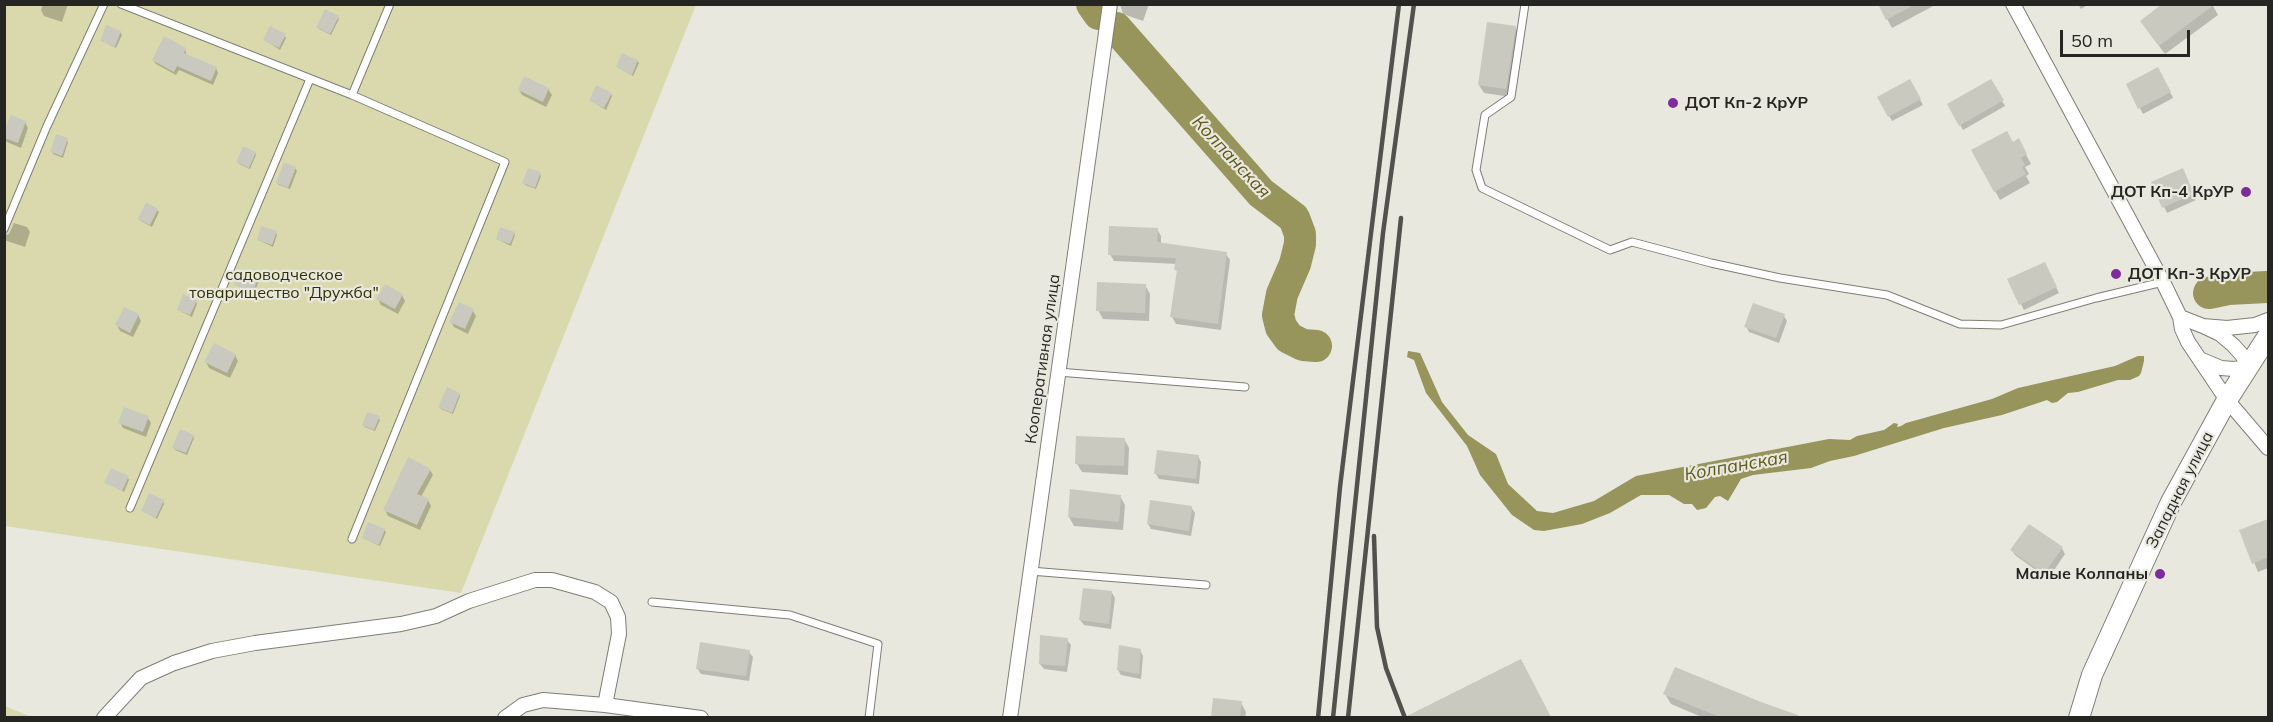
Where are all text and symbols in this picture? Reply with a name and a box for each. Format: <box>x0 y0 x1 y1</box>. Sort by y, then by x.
scale bar <box>2063 18 2194 56</box>
text: 50 m <box>2071 29 2113 52</box>
place label: ДОТ Кп-2 КрУР <box>1685 93 1808 113</box>
marker: ДОТ Кп-2 КрУР <box>1666 96 1680 110</box>
water label: Колпанская <box>1187 111 1275 203</box>
place label: ДОТ Кп-4 КрУР <box>2111 182 2234 202</box>
marker: ДОТ Кп-4 КрУР <box>2239 185 2253 199</box>
place label: ДОТ Кп-3 КрУР <box>2128 264 2251 284</box>
park label: садоводческое товарищество "Дружба" <box>189 265 379 303</box>
marker: ДОТ Кп-3 КрУР <box>2109 267 2123 281</box>
street label: Кооперативная улица <box>1022 273 1064 445</box>
street label: Западная улица <box>2142 429 2218 551</box>
water label: Колпанская <box>1683 446 1789 486</box>
place label: Малые Колпаны <box>2016 564 2148 584</box>
marker: Малые Колпаны <box>2153 567 2167 581</box>

